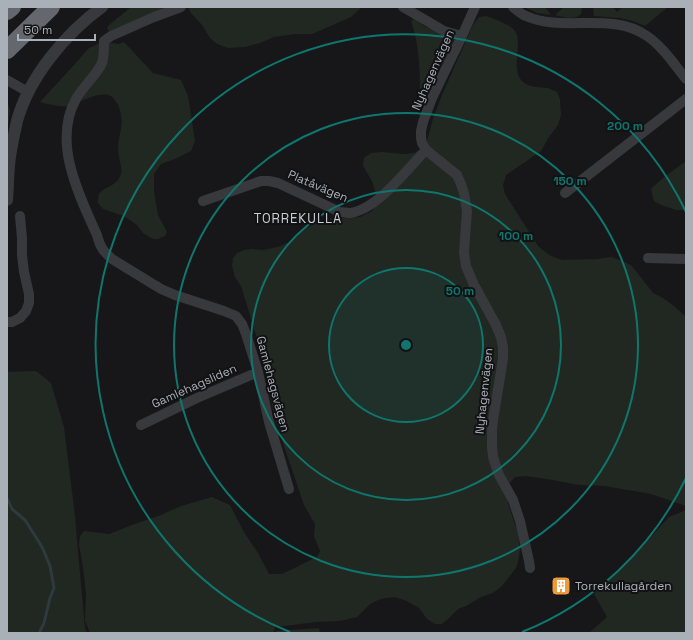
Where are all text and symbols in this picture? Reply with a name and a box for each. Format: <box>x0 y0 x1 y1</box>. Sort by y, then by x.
scale bar <box>18 16 95 42</box>
text: 50 m <box>24 22 52 38</box>
street label: Nyhagenvägen <box>408 27 458 113</box>
text: 200 m <box>607 118 643 134</box>
street label: Platåvägen <box>285 166 351 206</box>
text: 150 m <box>553 173 587 189</box>
district label: TORREKULLA <box>254 210 342 227</box>
text: 100 m <box>499 228 533 244</box>
text: 50 m <box>446 283 474 299</box>
street label: Gamlehagsvägen <box>253 334 293 434</box>
centre of rings <box>399 338 413 352</box>
street label: Nyhagenvägen <box>472 347 496 435</box>
street label: Gamlehagsliden <box>149 360 239 412</box>
building icon: Torrekullagården <box>550 575 572 597</box>
place label: Torrekullagården <box>575 578 672 594</box>

